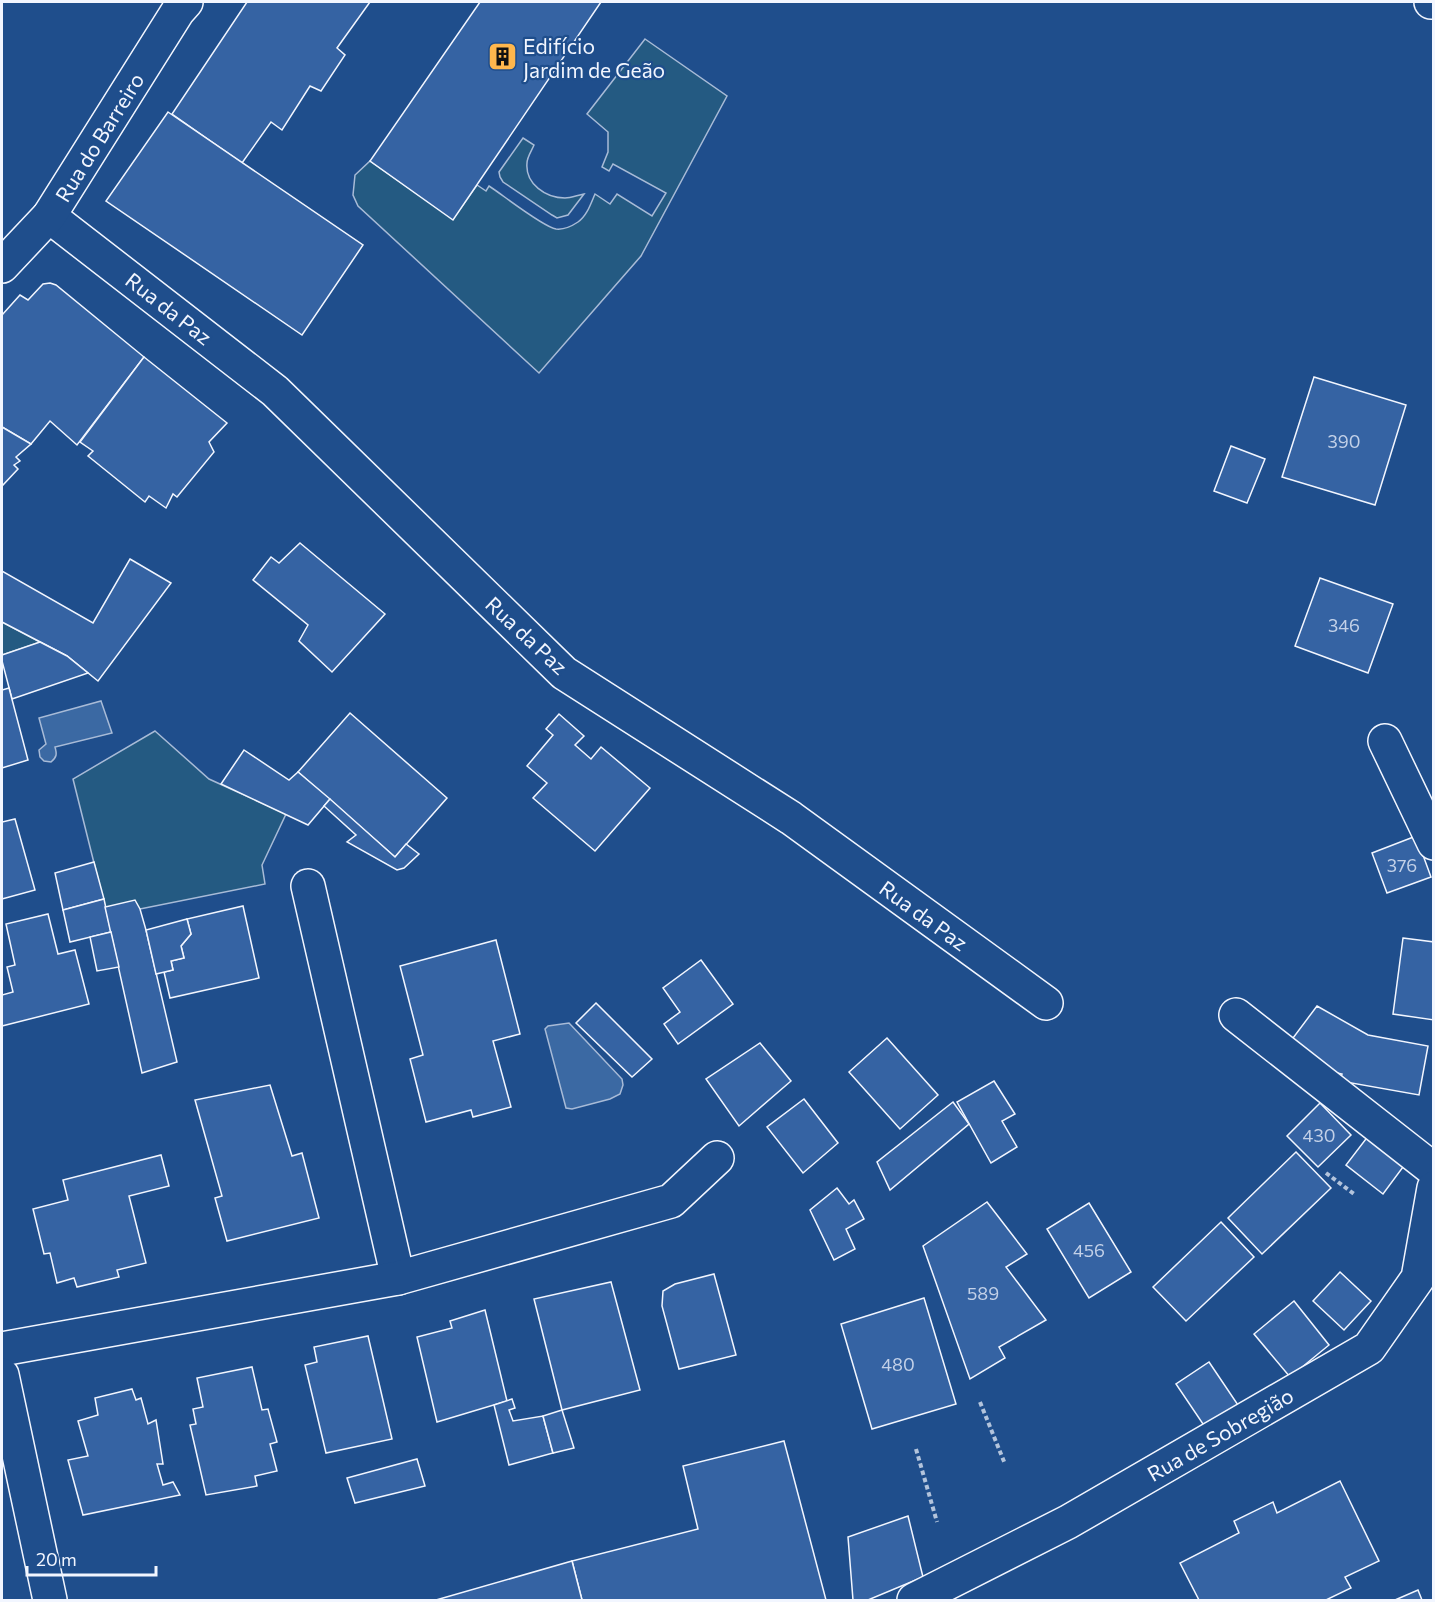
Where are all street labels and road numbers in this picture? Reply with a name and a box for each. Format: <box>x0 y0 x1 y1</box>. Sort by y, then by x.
street label: Rua do Barreiro <box>49 68 149 206</box>
street label: Rua da Paz <box>121 267 217 349</box>
street label: Rua da Paz <box>481 591 573 679</box>
street label: Rua da Paz <box>875 875 973 955</box>
street label: Rua de Sobregião <box>1143 1382 1297 1486</box>

